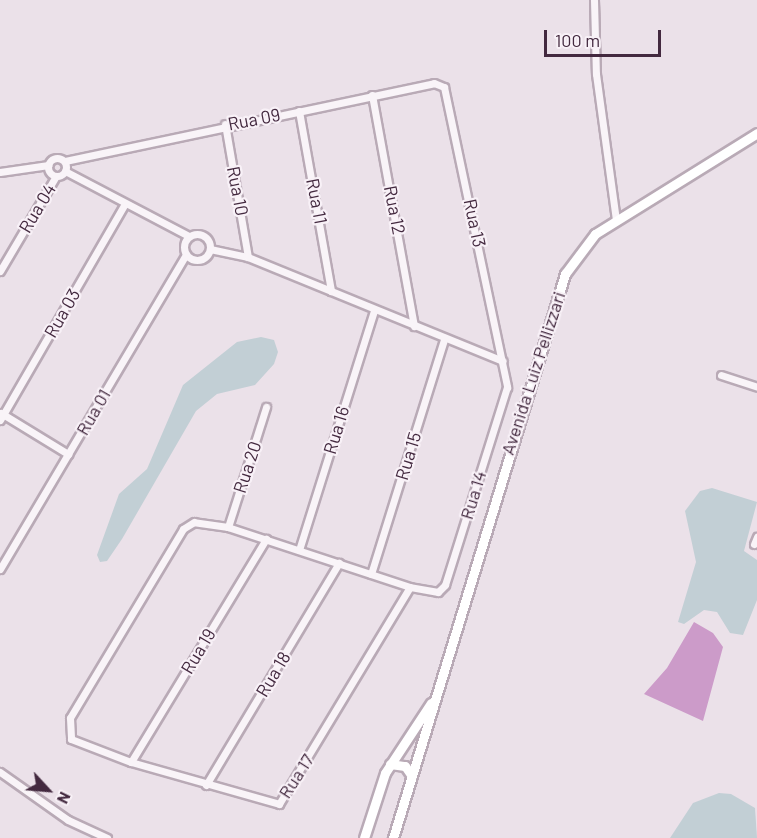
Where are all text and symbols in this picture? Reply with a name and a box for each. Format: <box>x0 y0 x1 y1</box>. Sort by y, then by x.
scale bar <box>547 18 664 56</box>
text: 100 m <box>555 29 600 51</box>
street label: Rua 09 <box>226 103 282 135</box>
street label: Rua 10 <box>223 164 253 218</box>
street label: Rua 11 <box>302 176 332 226</box>
street label: Rua 04 <box>14 179 60 237</box>
street label: Rua 12 <box>380 184 410 236</box>
street label: Rua 13 <box>459 197 491 249</box>
street label: Rua 03 <box>39 285 85 341</box>
street label: Avenida Luiz Pellizzari <box>496 289 570 457</box>
street label: Rua 01 <box>71 385 115 439</box>
street label: Rua 16 <box>319 403 353 457</box>
street label: Rua 15 <box>391 429 425 483</box>
street label: Rua 20 <box>228 438 266 496</box>
street label: Rua 14 <box>455 468 491 522</box>
street label: Rua 19 <box>176 624 220 678</box>
street label: Rua 18 <box>251 647 295 701</box>
street label: Rua 17 <box>274 750 318 802</box>
north arrow <box>18 760 78 820</box>
text: N <box>54 789 76 807</box>

